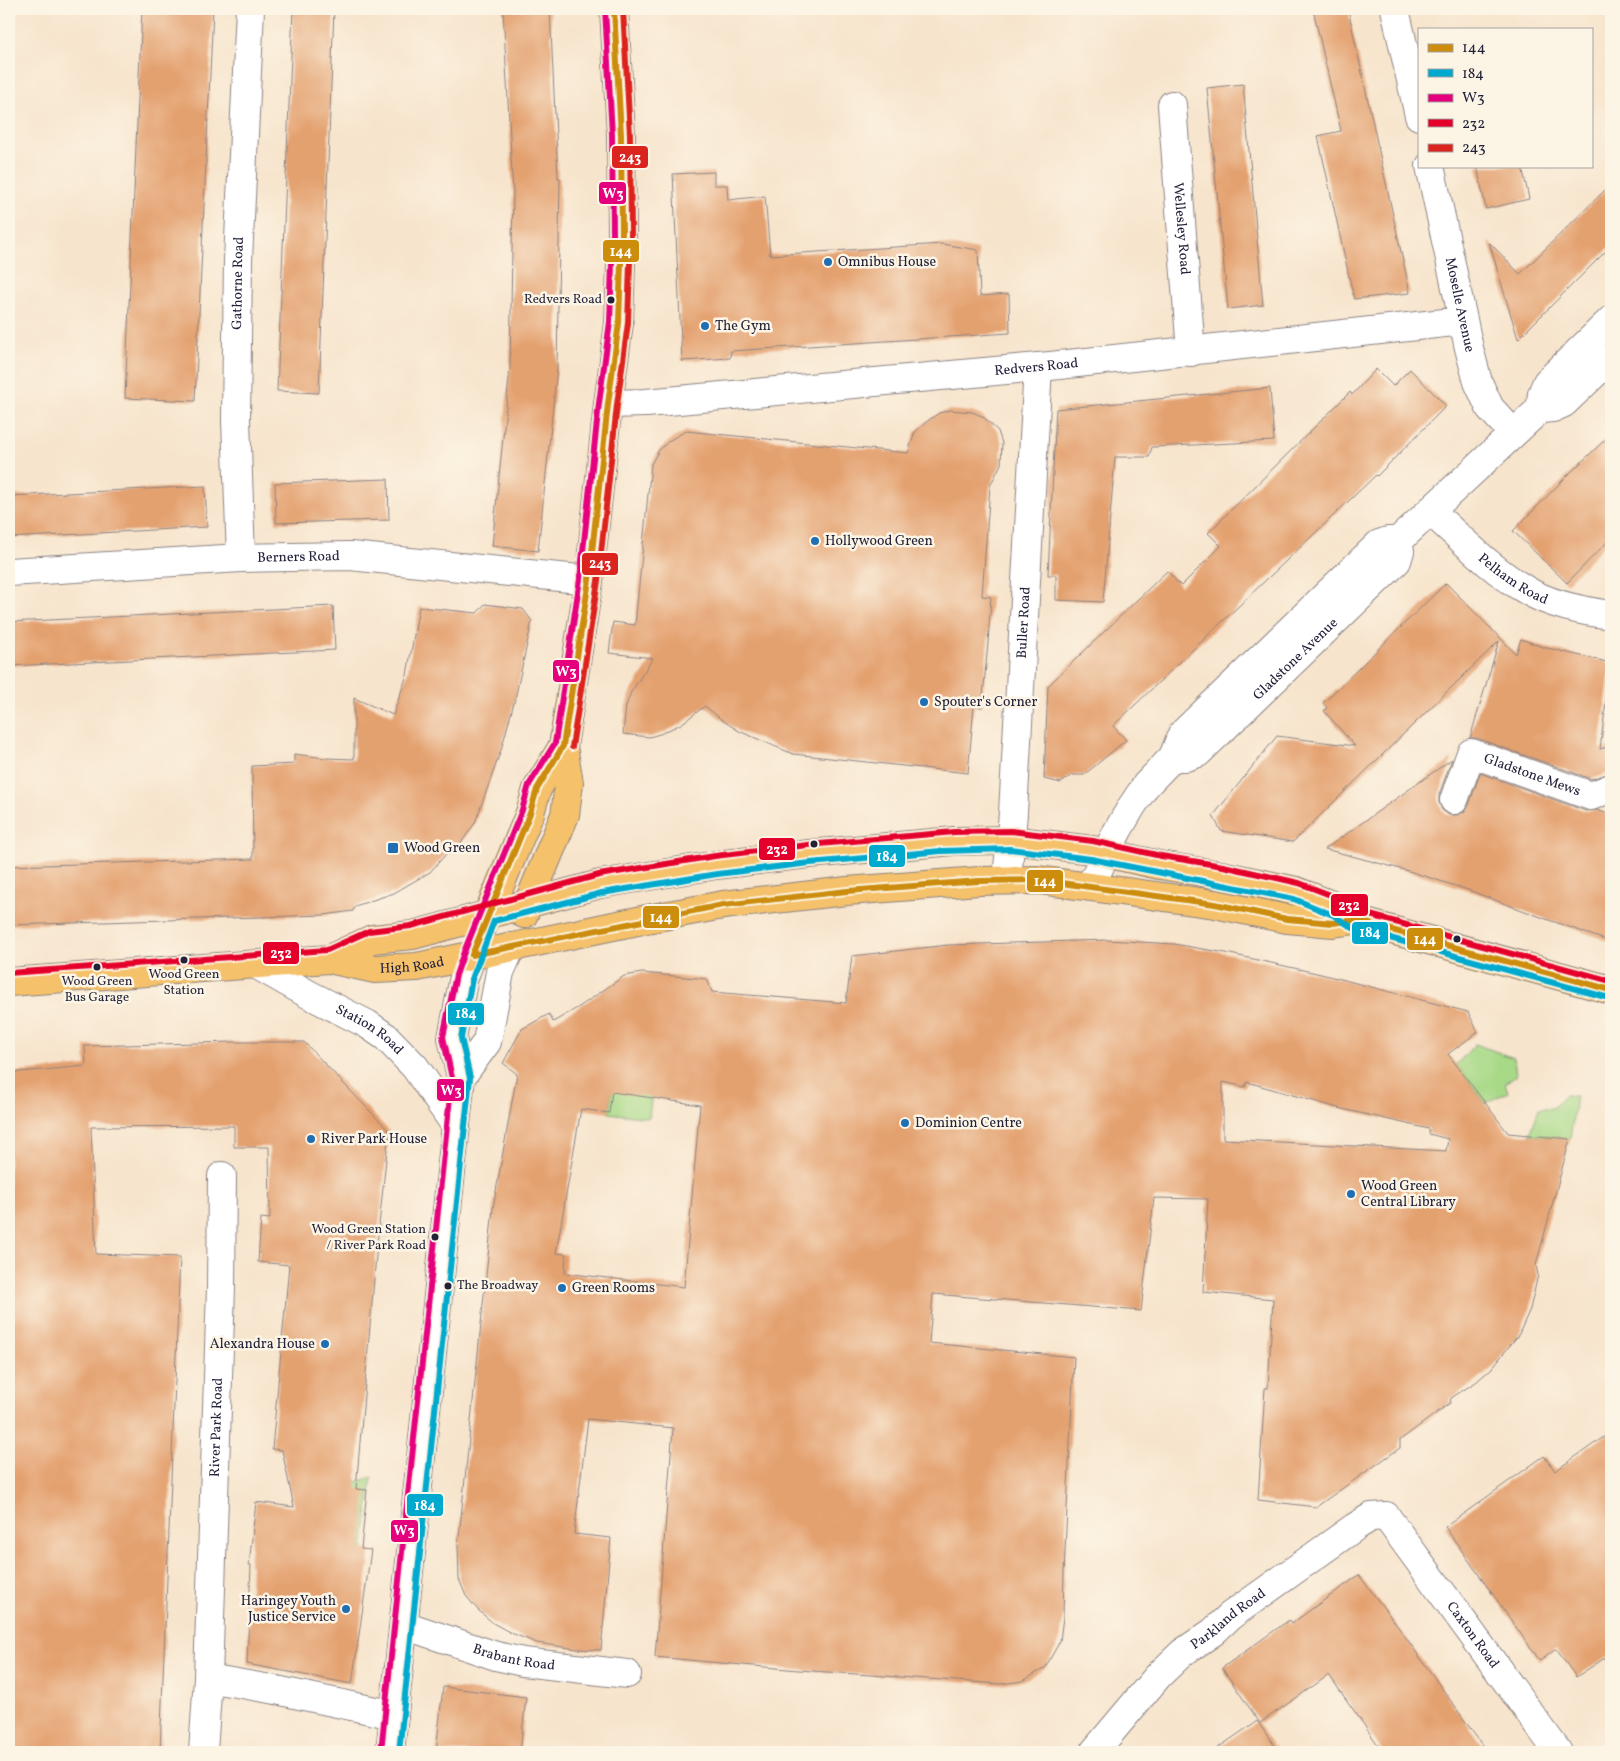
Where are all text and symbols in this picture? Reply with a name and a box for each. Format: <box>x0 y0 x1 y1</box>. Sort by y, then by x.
legend <box>1418 28 1592 168</box>
text: 144 <box>1462 38 1486 59</box>
text: 184 <box>1462 64 1484 85</box>
text: W3 <box>1462 88 1485 109</box>
text: 232 <box>1462 114 1485 135</box>
text: 243 <box>1462 138 1486 159</box>
line badge: 243 <box>611 145 649 169</box>
text: 243 <box>619 149 641 168</box>
line badge: W3 <box>598 181 627 205</box>
street label: Wellesley Road <box>1168 182 1195 276</box>
text: W3 <box>602 185 624 204</box>
street label: Gathorne Road <box>228 236 249 330</box>
line badge: 144 <box>602 239 640 263</box>
text: 144 <box>610 243 633 262</box>
place label: Omnibus House <box>838 253 936 272</box>
marker: Omnibus House <box>822 256 834 268</box>
street label: Moselle Avenue <box>1440 256 1479 355</box>
place label: Redvers Road <box>524 291 602 309</box>
marker: Redvers Road <box>606 295 616 305</box>
place label: The Gym <box>715 317 771 336</box>
marker: The Gym <box>699 320 711 332</box>
street label: Redvers Road <box>994 353 1079 381</box>
place label: Hollywood Green <box>825 532 933 551</box>
marker: Hollywood Green <box>809 535 821 547</box>
street label: Berners Road <box>257 547 340 567</box>
street label: Pelham Road <box>1474 549 1551 609</box>
line badge: 243 <box>581 552 619 576</box>
text: 243 <box>589 555 611 574</box>
street label: Buller Road <box>1012 586 1035 659</box>
street label: Gladstone Avenue <box>1249 613 1342 704</box>
line badge: W3 <box>552 659 580 683</box>
text: W3 <box>555 663 577 682</box>
place label: Spouter's Corner <box>934 693 1037 712</box>
marker: Spouter's Corner <box>918 696 930 708</box>
street label: Gladstone Mews <box>1481 749 1583 801</box>
line badge: 232 <box>758 837 796 861</box>
place label: Wood Green <box>404 839 480 858</box>
unlabelled marker <box>809 839 819 849</box>
marker: Wood Green <box>386 841 400 855</box>
text: 232 <box>766 841 788 860</box>
line badge: 184 <box>868 844 906 868</box>
text: 184 <box>876 848 898 867</box>
line badge: 144 <box>1026 869 1064 893</box>
text: 144 <box>1034 873 1057 892</box>
line badge: 232 <box>1330 893 1369 917</box>
text: 232 <box>1338 897 1360 916</box>
line badge: 144 <box>642 905 680 929</box>
text: 144 <box>650 909 673 928</box>
line badge: 184 <box>1351 921 1389 945</box>
text: 184 <box>1359 924 1381 943</box>
line badge: 144 <box>1406 927 1444 951</box>
text: 144 <box>1414 931 1437 950</box>
unlabelled marker <box>1452 934 1462 944</box>
line badge: 232 <box>262 941 300 965</box>
text: 232 <box>270 945 292 964</box>
street label: High Road <box>379 952 446 978</box>
marker: Wood Green Station <box>179 955 189 965</box>
marker: Wood Green Bus Garage <box>92 962 102 972</box>
place label: Wood Green Station <box>149 966 220 1000</box>
place label: Wood Green Bus Garage <box>62 973 133 1007</box>
street label: Station Road <box>332 1000 408 1059</box>
line badge: 184 <box>447 1002 485 1026</box>
text: 184 <box>455 1005 477 1024</box>
line badge: W3 <box>436 1078 465 1102</box>
text: W3 <box>440 1082 462 1101</box>
place label: Dominion Centre <box>915 1114 1022 1133</box>
marker: Dominion Centre <box>899 1117 911 1129</box>
place label: River Park House <box>321 1130 428 1149</box>
marker: River Park House <box>305 1133 317 1145</box>
place label: Wood Green Central Library <box>1361 1177 1456 1212</box>
marker: Wood Green Central Library <box>1345 1188 1357 1200</box>
place label: Wood Green Station / River Park Road <box>311 1221 426 1255</box>
marker: Wood Green Station / River Park Road <box>430 1232 440 1242</box>
place label: The Broadway <box>457 1277 538 1295</box>
place label: Green Rooms <box>572 1279 655 1298</box>
marker: The Broadway <box>443 1281 453 1291</box>
marker: Green Rooms <box>556 1282 568 1294</box>
place label: Alexandra House <box>210 1335 315 1354</box>
marker: Alexandra House <box>319 1338 331 1350</box>
street label: River Park Road <box>205 1377 228 1477</box>
line badge: 184 <box>406 1493 444 1517</box>
text: 184 <box>414 1497 436 1516</box>
line badge: W3 <box>390 1519 419 1543</box>
text: W3 <box>393 1522 415 1541</box>
street label: Parkland Road <box>1187 1584 1270 1654</box>
place label: Haringey Youth Justice Service <box>241 1592 336 1627</box>
street label: Caxton Road <box>1442 1598 1504 1672</box>
marker: Haringey Youth Justice Service <box>340 1603 352 1615</box>
street label: Brabant Road <box>470 1639 556 1675</box>

